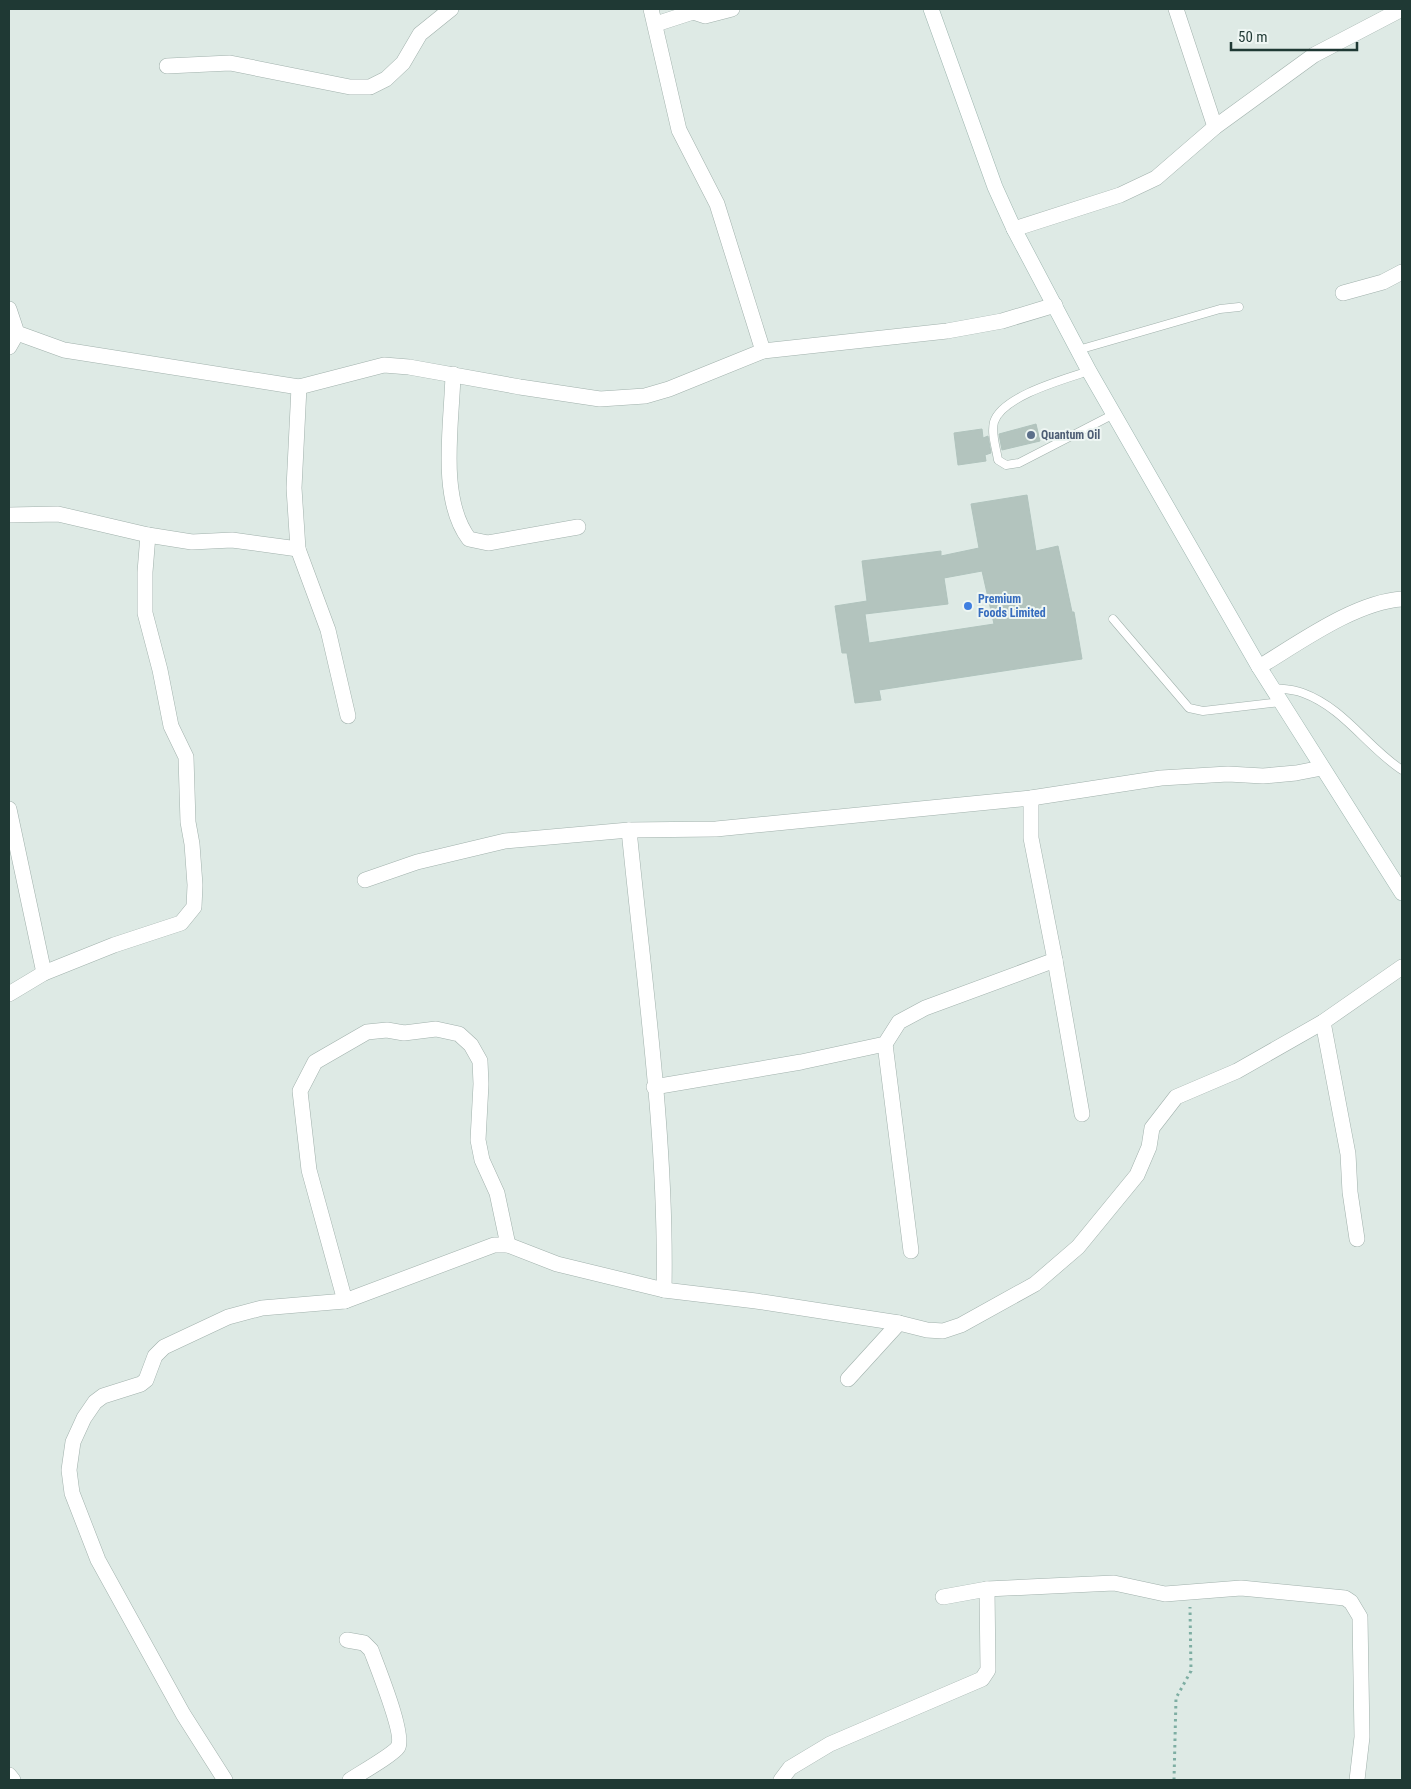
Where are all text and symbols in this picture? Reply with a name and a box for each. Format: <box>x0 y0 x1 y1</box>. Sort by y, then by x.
scale bar <box>1231 20 1357 52</box>
text: 50 m <box>1238 28 1268 46</box>
place label: Quantum Oil <box>1041 428 1100 442</box>
marker: Quantum Oil <box>1025 429 1037 441</box>
place label: Premium Foods Limited <box>978 592 1046 620</box>
marker: Premium Foods Limited <box>962 600 974 612</box>

